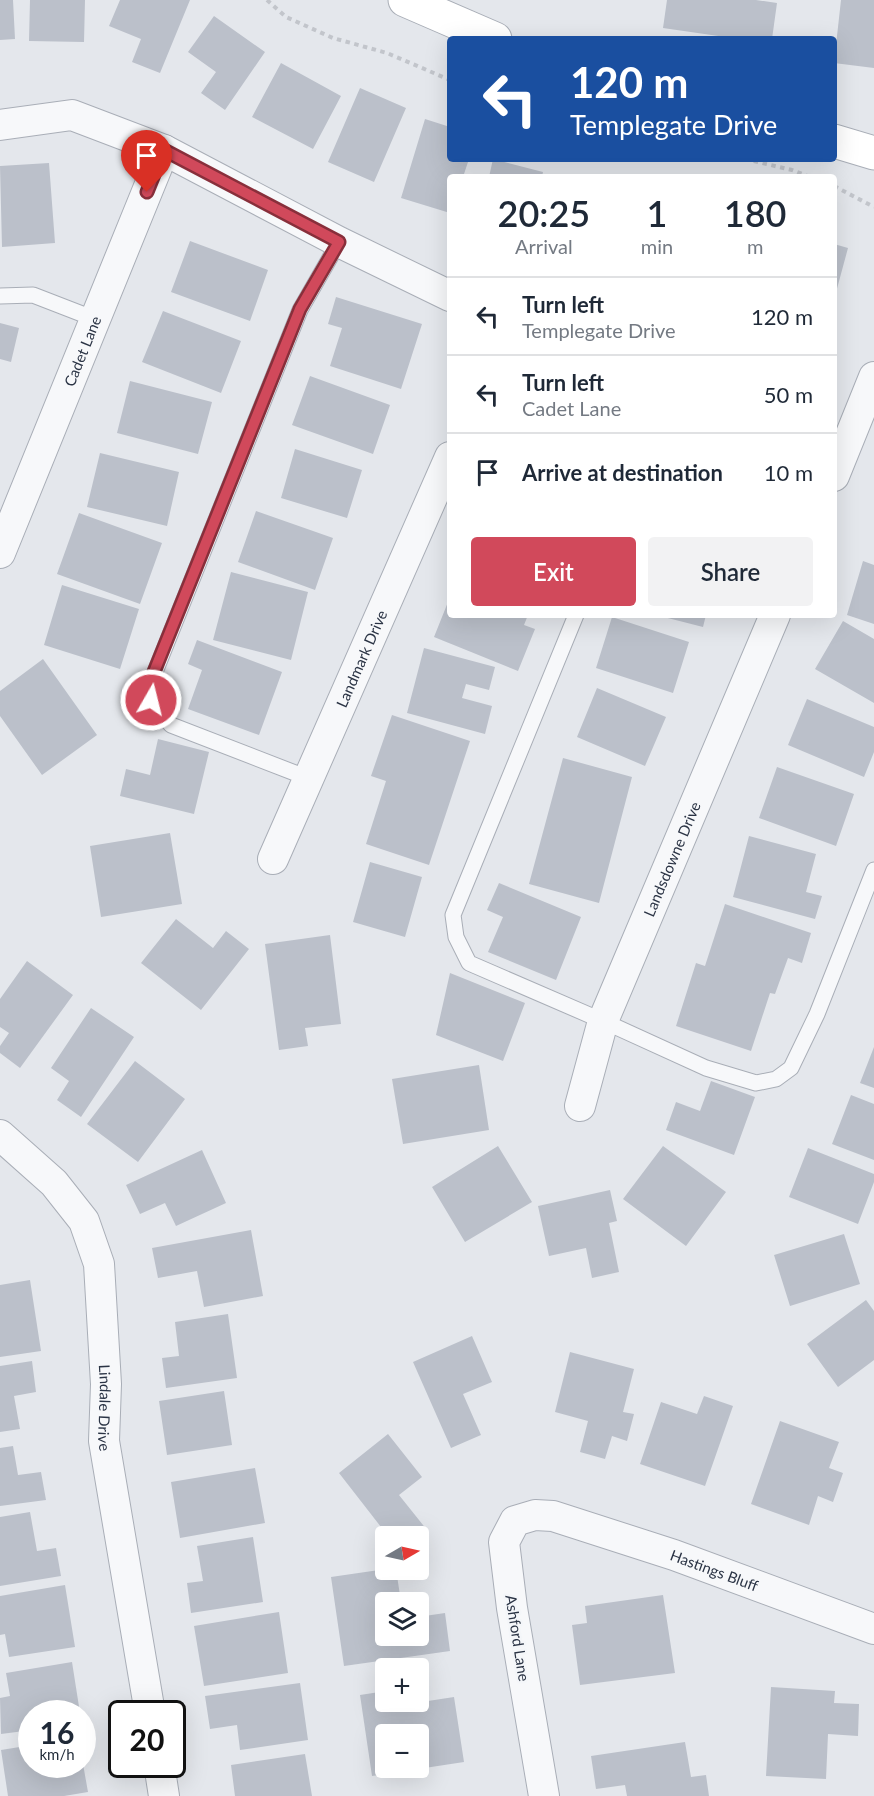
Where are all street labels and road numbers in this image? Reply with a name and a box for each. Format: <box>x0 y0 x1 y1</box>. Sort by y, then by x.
street label: Cadet Lane <box>60 313 105 389</box>
street label: Landmark Drive <box>332 607 391 710</box>
street label: Landsdowne Drive <box>639 799 704 919</box>
street label: Lindale Drive <box>95 1364 115 1452</box>
street label: Hastings Bluff <box>668 1545 761 1594</box>
street label: Ashford Lane <box>502 1593 534 1683</box>

